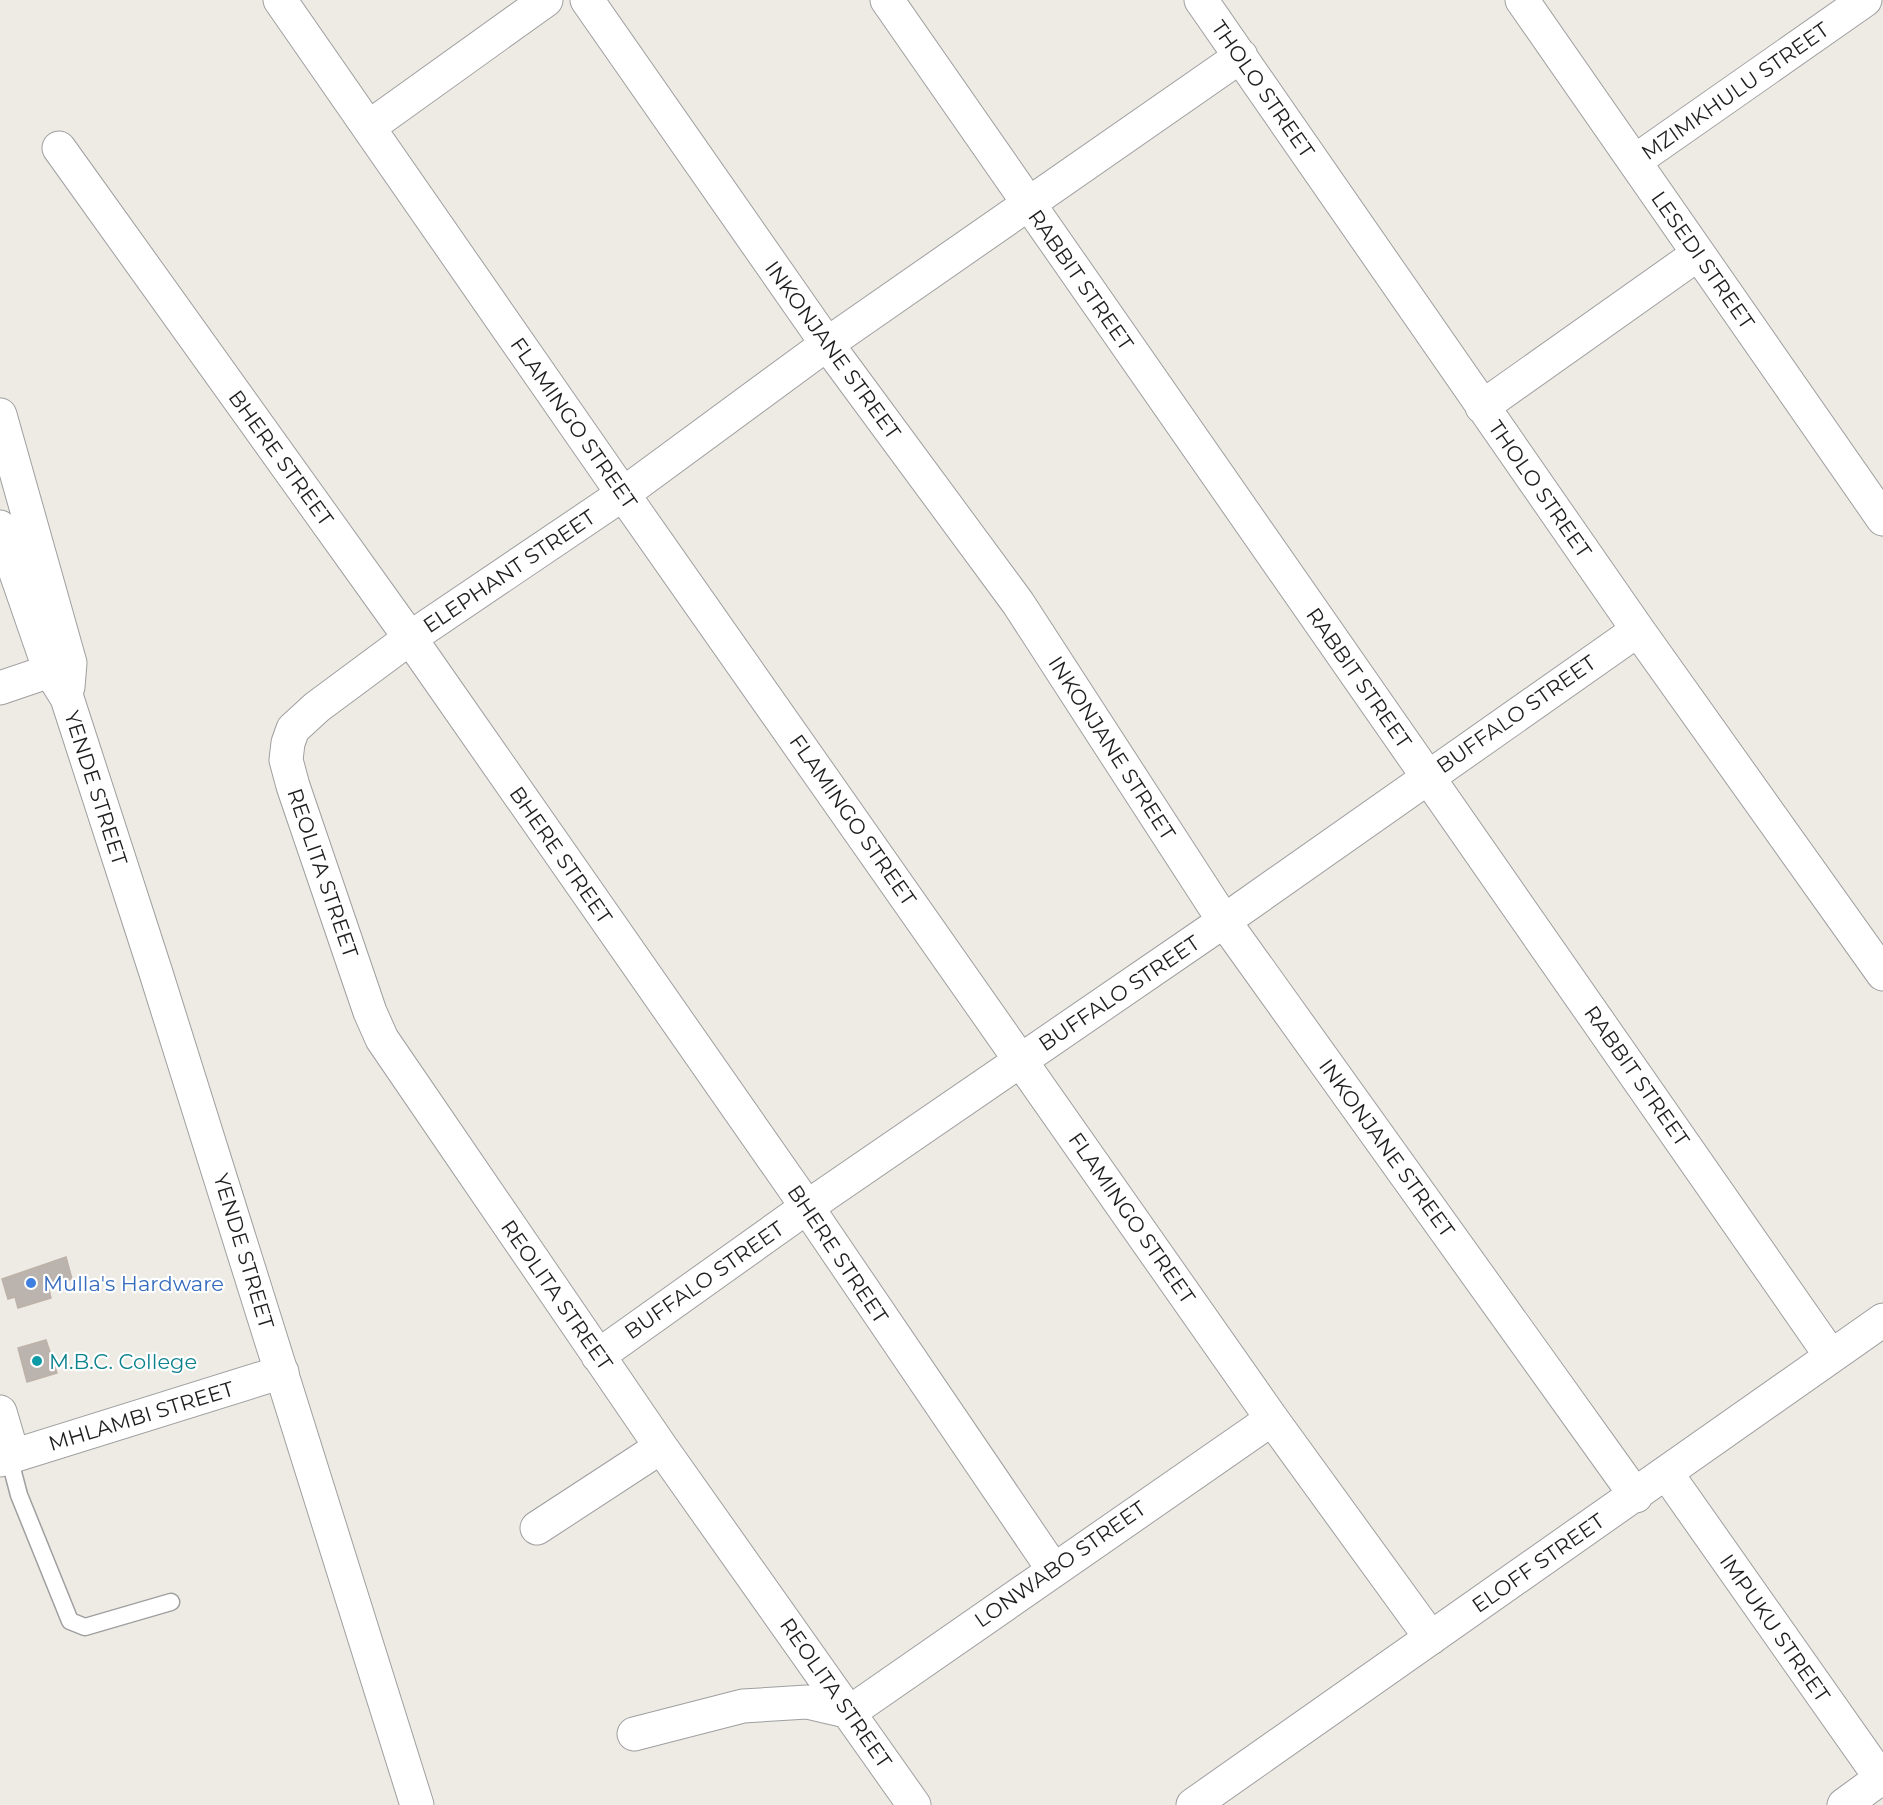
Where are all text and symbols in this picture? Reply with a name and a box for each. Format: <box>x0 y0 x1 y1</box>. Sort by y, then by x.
street label: THOLO STREET <box>1206 15 1320 163</box>
street label: MZIMKHULU STREET <box>1636 17 1834 165</box>
street label: LESEDI STREET <box>1646 186 1760 334</box>
street label: RABBIT STREET <box>1023 205 1139 355</box>
street label: INKONJANE STREET <box>760 256 906 444</box>
street label: FLAMINGO STREET <box>505 332 643 514</box>
street label: BHERE STREET <box>223 385 339 531</box>
street label: THOLO STREET <box>1483 415 1597 563</box>
street label: ELEPHANT STREET <box>418 504 600 638</box>
street label: RABBIT STREET <box>1301 603 1417 753</box>
street label: BUFFALO STREET <box>1432 650 1600 778</box>
street label: INKONJANE STREET <box>1043 651 1181 845</box>
street label: YENDE STREET <box>59 708 133 868</box>
street label: FLAMINGO STREET <box>784 729 922 911</box>
street label: BHERE STREET <box>504 782 618 928</box>
street label: REOLITA STREET <box>282 785 364 961</box>
street label: BUFFALO STREET <box>1034 930 1204 1056</box>
street label: RABBIT STREET <box>1579 1001 1695 1151</box>
street label: INKONJANE STREET <box>1314 1054 1460 1242</box>
street label: FLAMINGO STREET <box>1063 1127 1201 1309</box>
street label: YENDE STREET <box>208 1170 280 1332</box>
street label: BHERE STREET <box>782 1180 894 1328</box>
street label: REOLITA STREET <box>496 1215 618 1375</box>
street label: BUFFALO STREET <box>620 1216 788 1344</box>
place label: Mulla's Hardware <box>43 1271 224 1296</box>
marker: Mulla's Hardware <box>24 1276 38 1290</box>
place label: M.B.C. College <box>49 1349 197 1374</box>
marker: M.B.C. College <box>30 1354 44 1368</box>
street label: MHLAMBI STREET <box>45 1376 237 1456</box>
street label: LONWABO STREET <box>970 1496 1150 1632</box>
street label: ELOFF STREET <box>1467 1508 1609 1618</box>
street label: IMPUKU STREET <box>1715 1549 1835 1707</box>
street label: REOLITA STREET <box>775 1613 897 1773</box>

